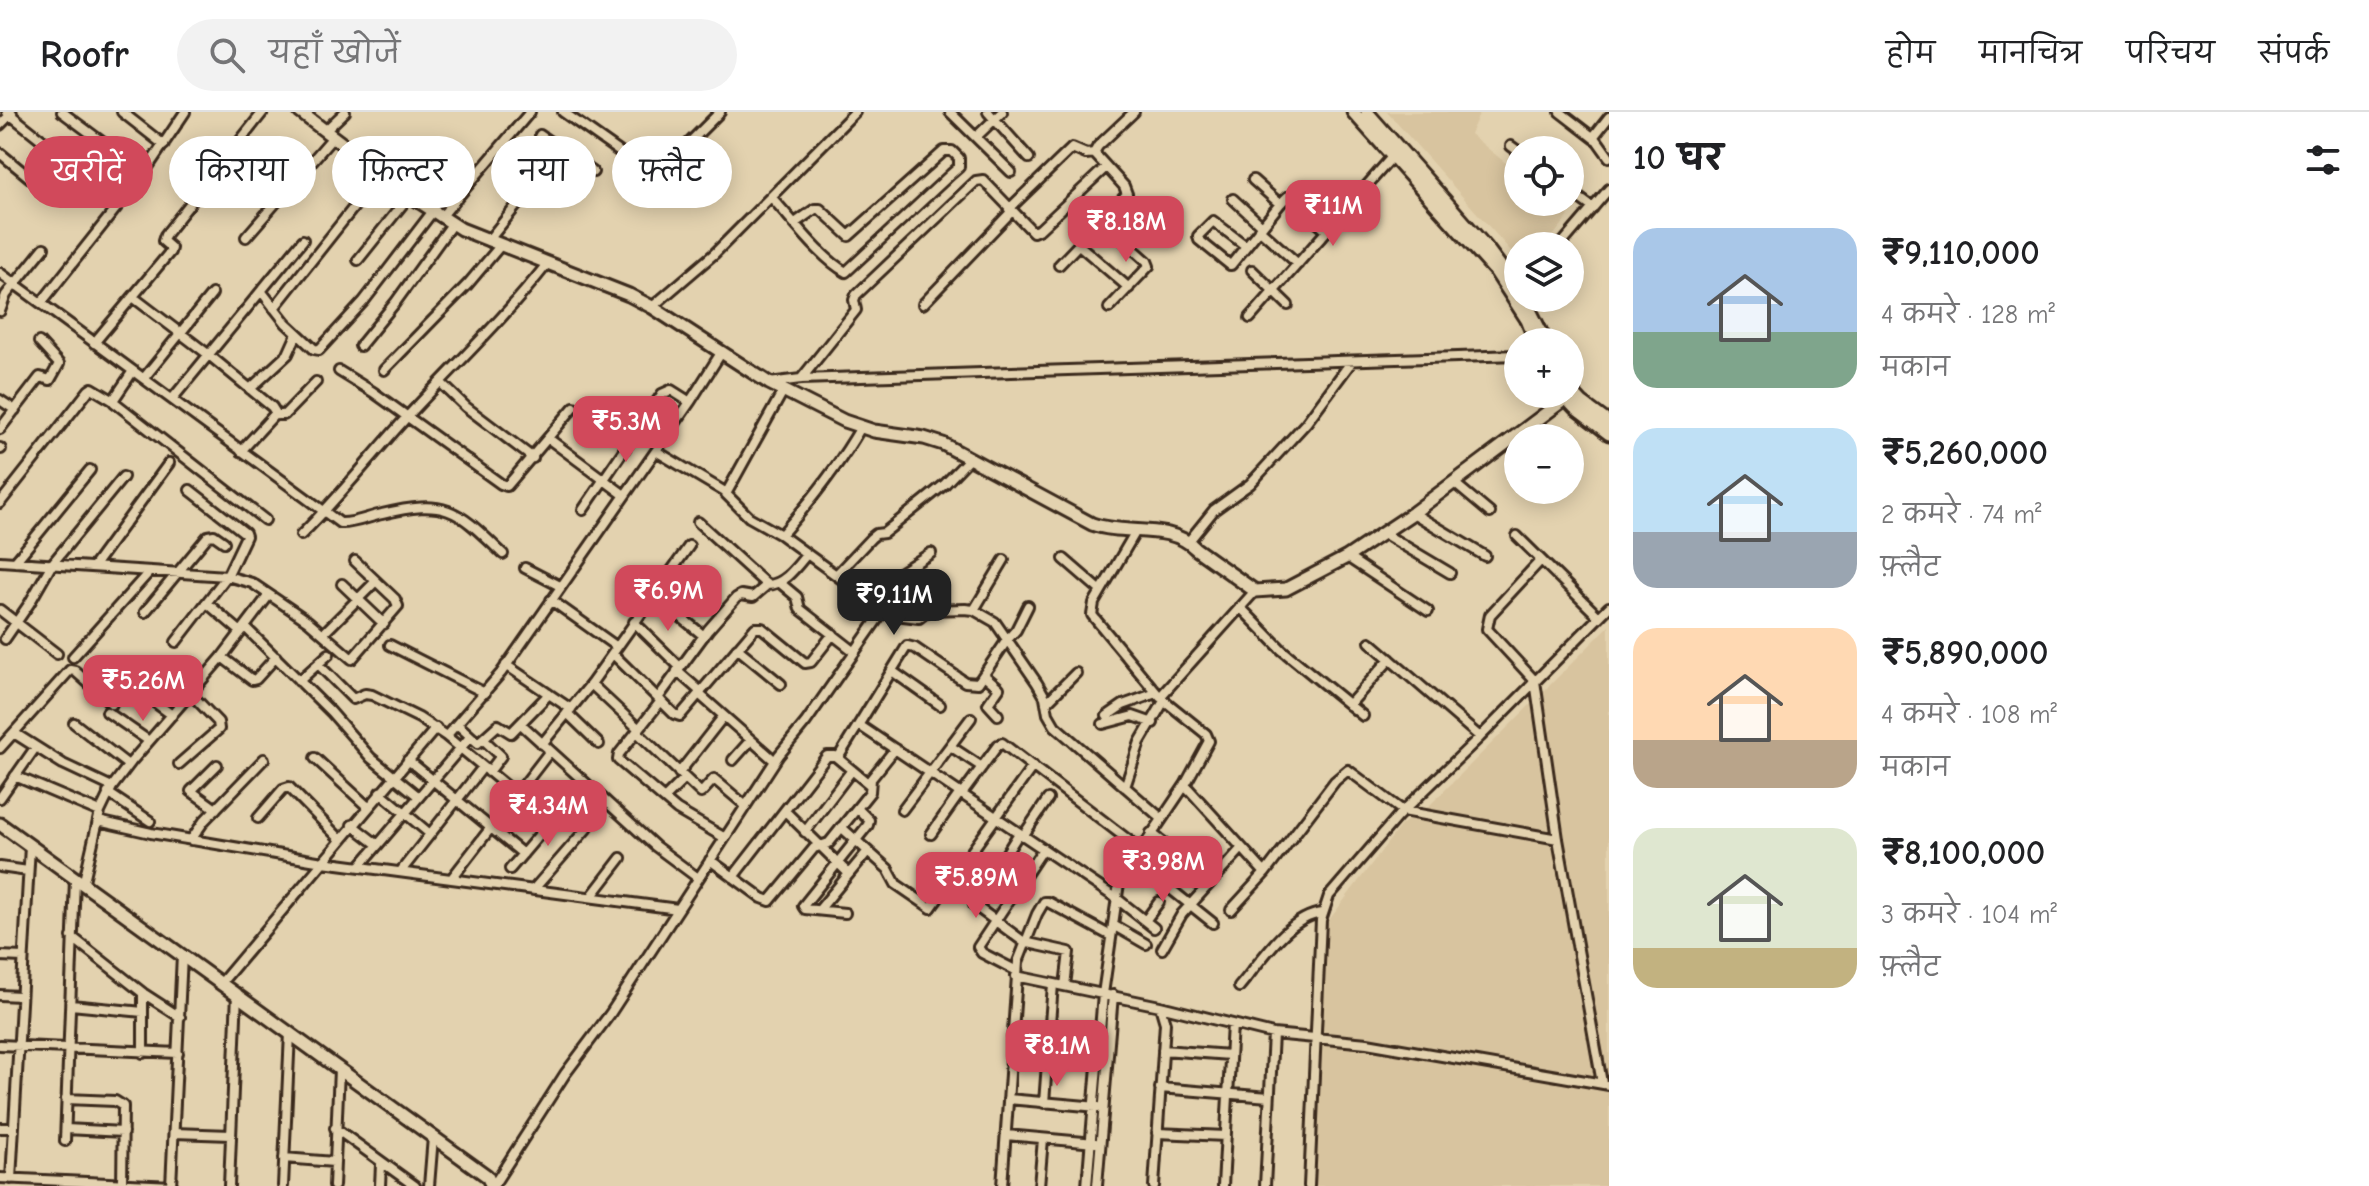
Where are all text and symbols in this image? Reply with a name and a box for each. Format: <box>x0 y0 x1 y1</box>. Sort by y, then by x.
search box <box>177 19 737 91</box>
text: Roofr <box>40 33 129 77</box>
icon: search <box>205 33 249 77</box>
text: यहाँ खोजें <box>269 36 400 71</box>
text: होम <box>1886 38 1935 70</box>
text: मानचित्र <box>1979 38 2082 70</box>
text: परिचय <box>2126 38 2215 70</box>
text: संपर्क <box>2259 38 2329 70</box>
chip: खरीदें <box>24 136 153 208</box>
chip: किराया <box>169 136 316 208</box>
chip: फ़िल्टर <box>332 136 475 208</box>
chip: नया <box>491 136 596 208</box>
chip: फ़्लैट <box>612 136 732 208</box>
map controls <box>1504 136 1584 504</box>
button: locate <box>1504 136 1584 216</box>
text: 10 घर <box>1633 138 1723 178</box>
icon: filters <box>2301 138 2345 182</box>
pin: ₹11M <box>1286 180 1380 248</box>
text: ₹11M <box>1303 191 1363 221</box>
pin: ₹8.18M <box>1061 196 1191 264</box>
text: ₹8.18M <box>1086 207 1166 237</box>
button: layers <box>1504 232 1584 312</box>
text: ₹9,110,000 <box>1881 233 2040 273</box>
icon: home <box>1697 260 1793 356</box>
text: 4 कमरे · 128 m² <box>1881 300 2055 330</box>
button: + <box>1504 328 1584 408</box>
text: मकान <box>1881 353 1950 383</box>
pin: ₹5.3M <box>570 396 682 464</box>
text: ₹5.3M <box>591 407 661 437</box>
button: − <box>1504 424 1584 504</box>
text: ₹5,260,000 <box>1881 433 2048 473</box>
icon: home <box>1697 460 1793 556</box>
text: 2 कमरे · 74 m² <box>1881 500 2041 530</box>
text: फ़्लैट <box>1881 553 1940 583</box>
pin: ₹6.9M <box>612 565 724 633</box>
pin: ₹9.11M <box>829 569 959 637</box>
text: ₹6.9M <box>633 576 703 606</box>
text: ₹9.11M <box>855 580 933 610</box>
text: ₹5,890,000 <box>1881 633 2048 673</box>
pin: ₹5.26M <box>78 655 208 723</box>
icon: home <box>1697 660 1793 756</box>
text: ₹5.26M <box>101 666 185 696</box>
text: 4 कमरे · 108 m² <box>1881 700 2057 730</box>
text: मकान <box>1881 753 1950 783</box>
pin: ₹4.34M <box>483 780 613 848</box>
text: ₹4.34M <box>508 791 588 821</box>
text: ₹8,100,000 <box>1881 833 2045 873</box>
pin: ₹3.98M <box>1098 836 1228 904</box>
text: ₹3.98M <box>1121 847 1205 877</box>
pin: ₹5.89M <box>911 852 1041 920</box>
icon: home <box>1697 860 1793 956</box>
text: ₹5.89M <box>934 863 1018 893</box>
text: 3 कमरे · 104 m² <box>1881 900 2057 930</box>
text: फ़्लैट <box>1881 953 1940 983</box>
pin: ₹8.1M <box>1001 1020 1113 1088</box>
text: ₹8.1M <box>1023 1031 1091 1061</box>

